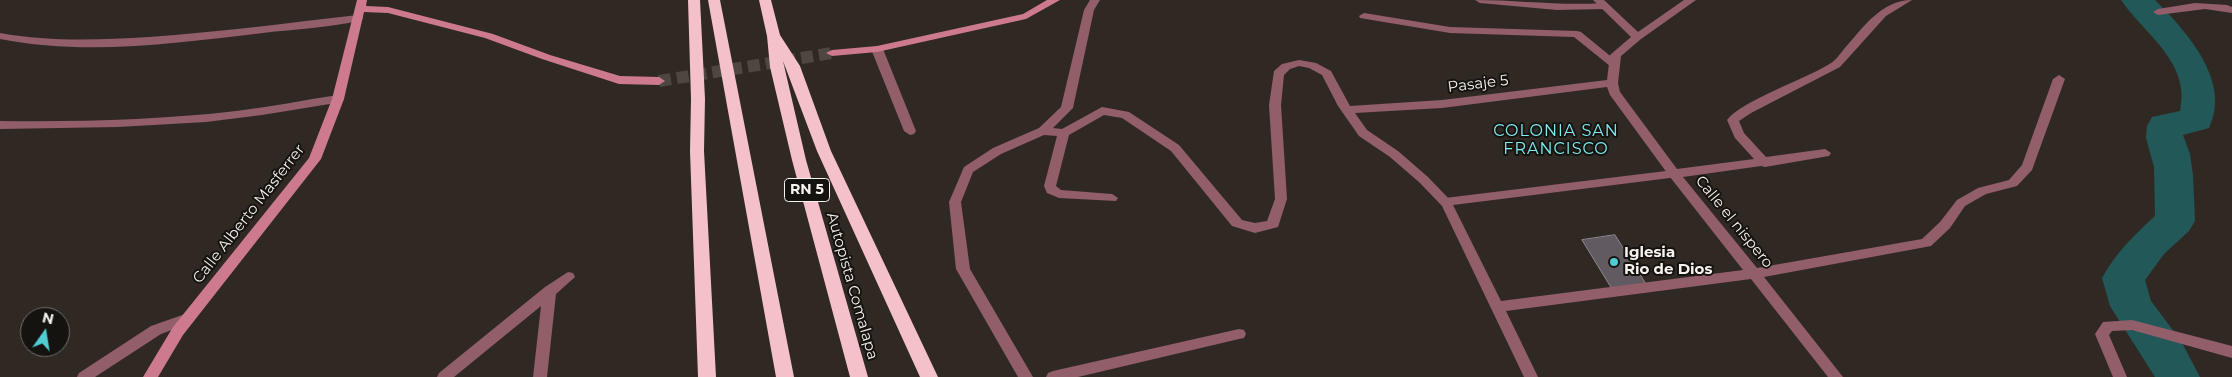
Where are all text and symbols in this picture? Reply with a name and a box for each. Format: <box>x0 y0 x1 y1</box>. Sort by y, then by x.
street label: Pasaje 5 <box>1447 71 1509 97</box>
district label: COLONIA SAN FRANCISCO <box>1492 121 1620 159</box>
street label: Calle Alberto Masferrer <box>189 141 309 287</box>
street label: Calle el nispero <box>1691 172 1777 272</box>
road number: RN 5 <box>784 178 830 202</box>
street label: Autopista Comalapa <box>822 210 882 362</box>
place label: Iglesia Rio de Dios <box>1624 244 1712 279</box>
marker: Iglesia Rio de Dios <box>1608 256 1620 268</box>
north arrow <box>20 307 70 357</box>
text: N <box>41 308 56 328</box>

